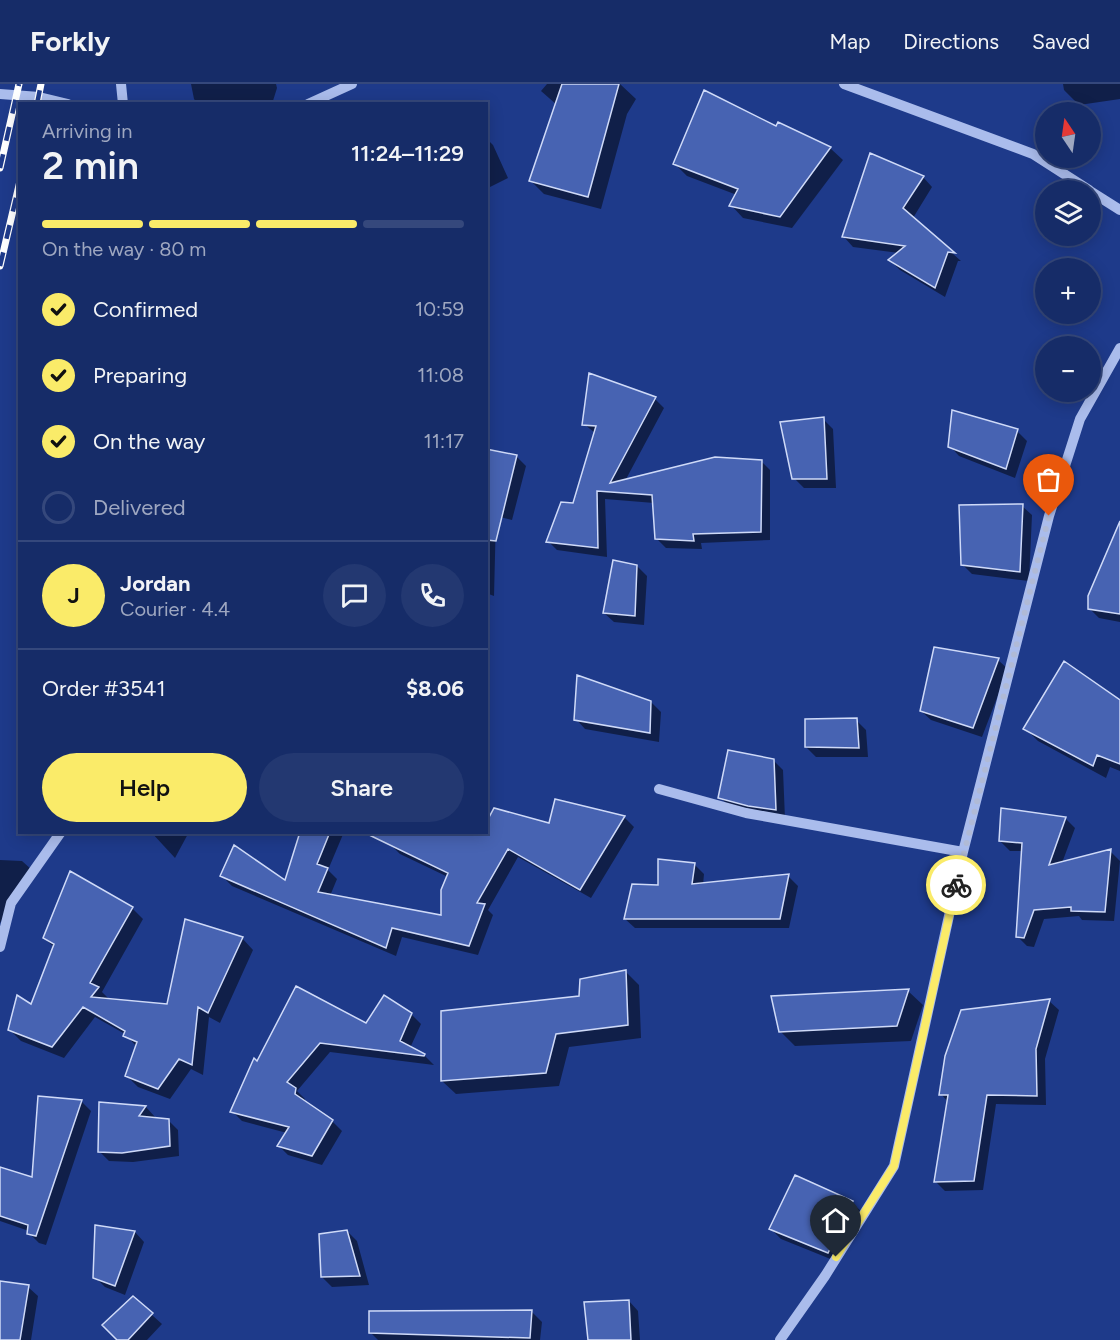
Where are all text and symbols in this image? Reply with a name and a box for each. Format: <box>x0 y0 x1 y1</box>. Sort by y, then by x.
text: Forkly <box>30 24 110 58</box>
text: Map <box>829 29 870 54</box>
text: Directions <box>903 29 999 54</box>
text: Saved <box>1032 29 1090 54</box>
north arrow <box>1035 102 1101 168</box>
map controls <box>1035 102 1101 402</box>
text: Arriving in <box>42 119 132 143</box>
text: 11:24–11:29 <box>351 140 464 167</box>
text: 2 min <box>42 142 139 189</box>
button: layers <box>1035 180 1101 246</box>
text: On the way · 80 m <box>42 237 206 261</box>
button: + <box>1035 258 1101 324</box>
icon: check <box>42 293 75 326</box>
text: Confirmed <box>93 296 198 323</box>
text: 10:59 <box>415 297 464 321</box>
button: − <box>1035 336 1101 402</box>
icon: check <box>42 359 75 392</box>
text: Preparing <box>93 362 187 389</box>
text: 11:08 <box>417 363 464 387</box>
icon: check <box>42 425 75 458</box>
text: On the way <box>93 428 205 455</box>
text: 11:17 <box>423 429 464 453</box>
pin <box>1023 454 1074 516</box>
icon: bag <box>1032 463 1065 496</box>
text: Delivered <box>93 494 186 521</box>
button: chat <box>323 564 386 627</box>
button: phone <box>401 564 464 627</box>
text: Jordan <box>120 570 191 597</box>
text: J <box>67 582 80 609</box>
text: Courier · 4.4 <box>120 597 230 621</box>
text: Order #3541 <box>42 675 166 702</box>
text: $8.06 <box>406 675 464 702</box>
button: Help <box>42 753 247 822</box>
button: Share <box>259 753 464 822</box>
courier <box>926 855 986 915</box>
icon: bike <box>940 869 973 902</box>
pin <box>810 1195 861 1257</box>
icon: home <box>819 1204 852 1237</box>

